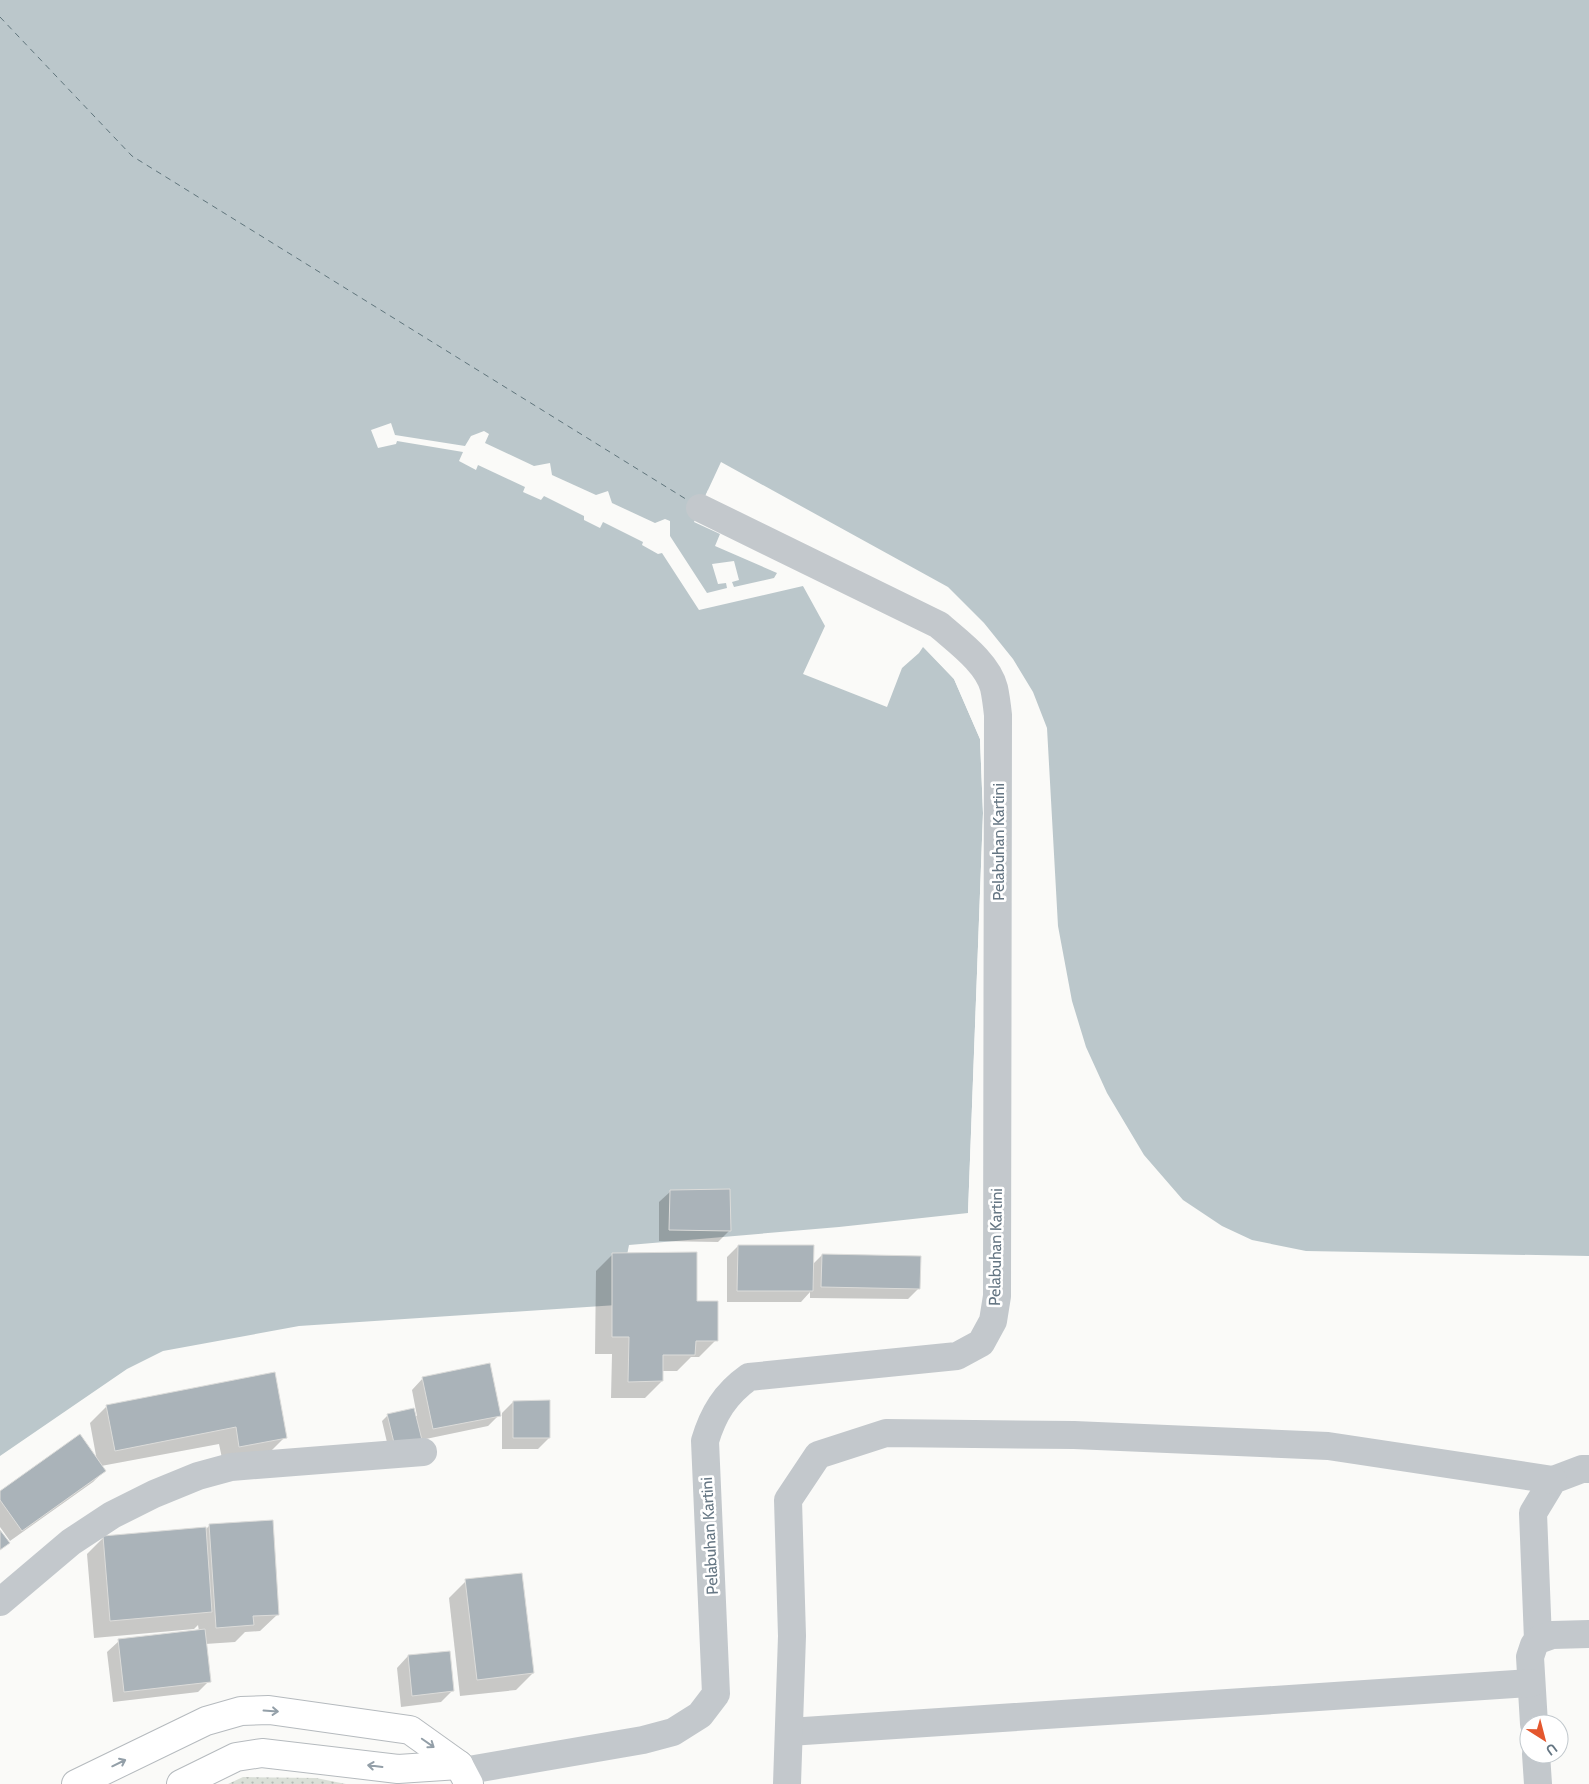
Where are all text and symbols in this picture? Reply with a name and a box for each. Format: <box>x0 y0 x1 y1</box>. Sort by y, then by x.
street label: Pelabuhan Kartini <box>989 783 1008 901</box>
street label: Pelabuhan Kartini <box>985 1188 1006 1306</box>
street label: Pelabuhan Kartini <box>697 1477 722 1595</box>
one-way arrow <box>263 1706 279 1715</box>
north arrow <box>1519 1714 1569 1764</box>
one-way arrow <box>421 1738 435 1748</box>
text: U <box>1542 1739 1561 1760</box>
one-way arrow <box>112 1758 127 1768</box>
one-way arrow <box>367 1761 383 1771</box>

